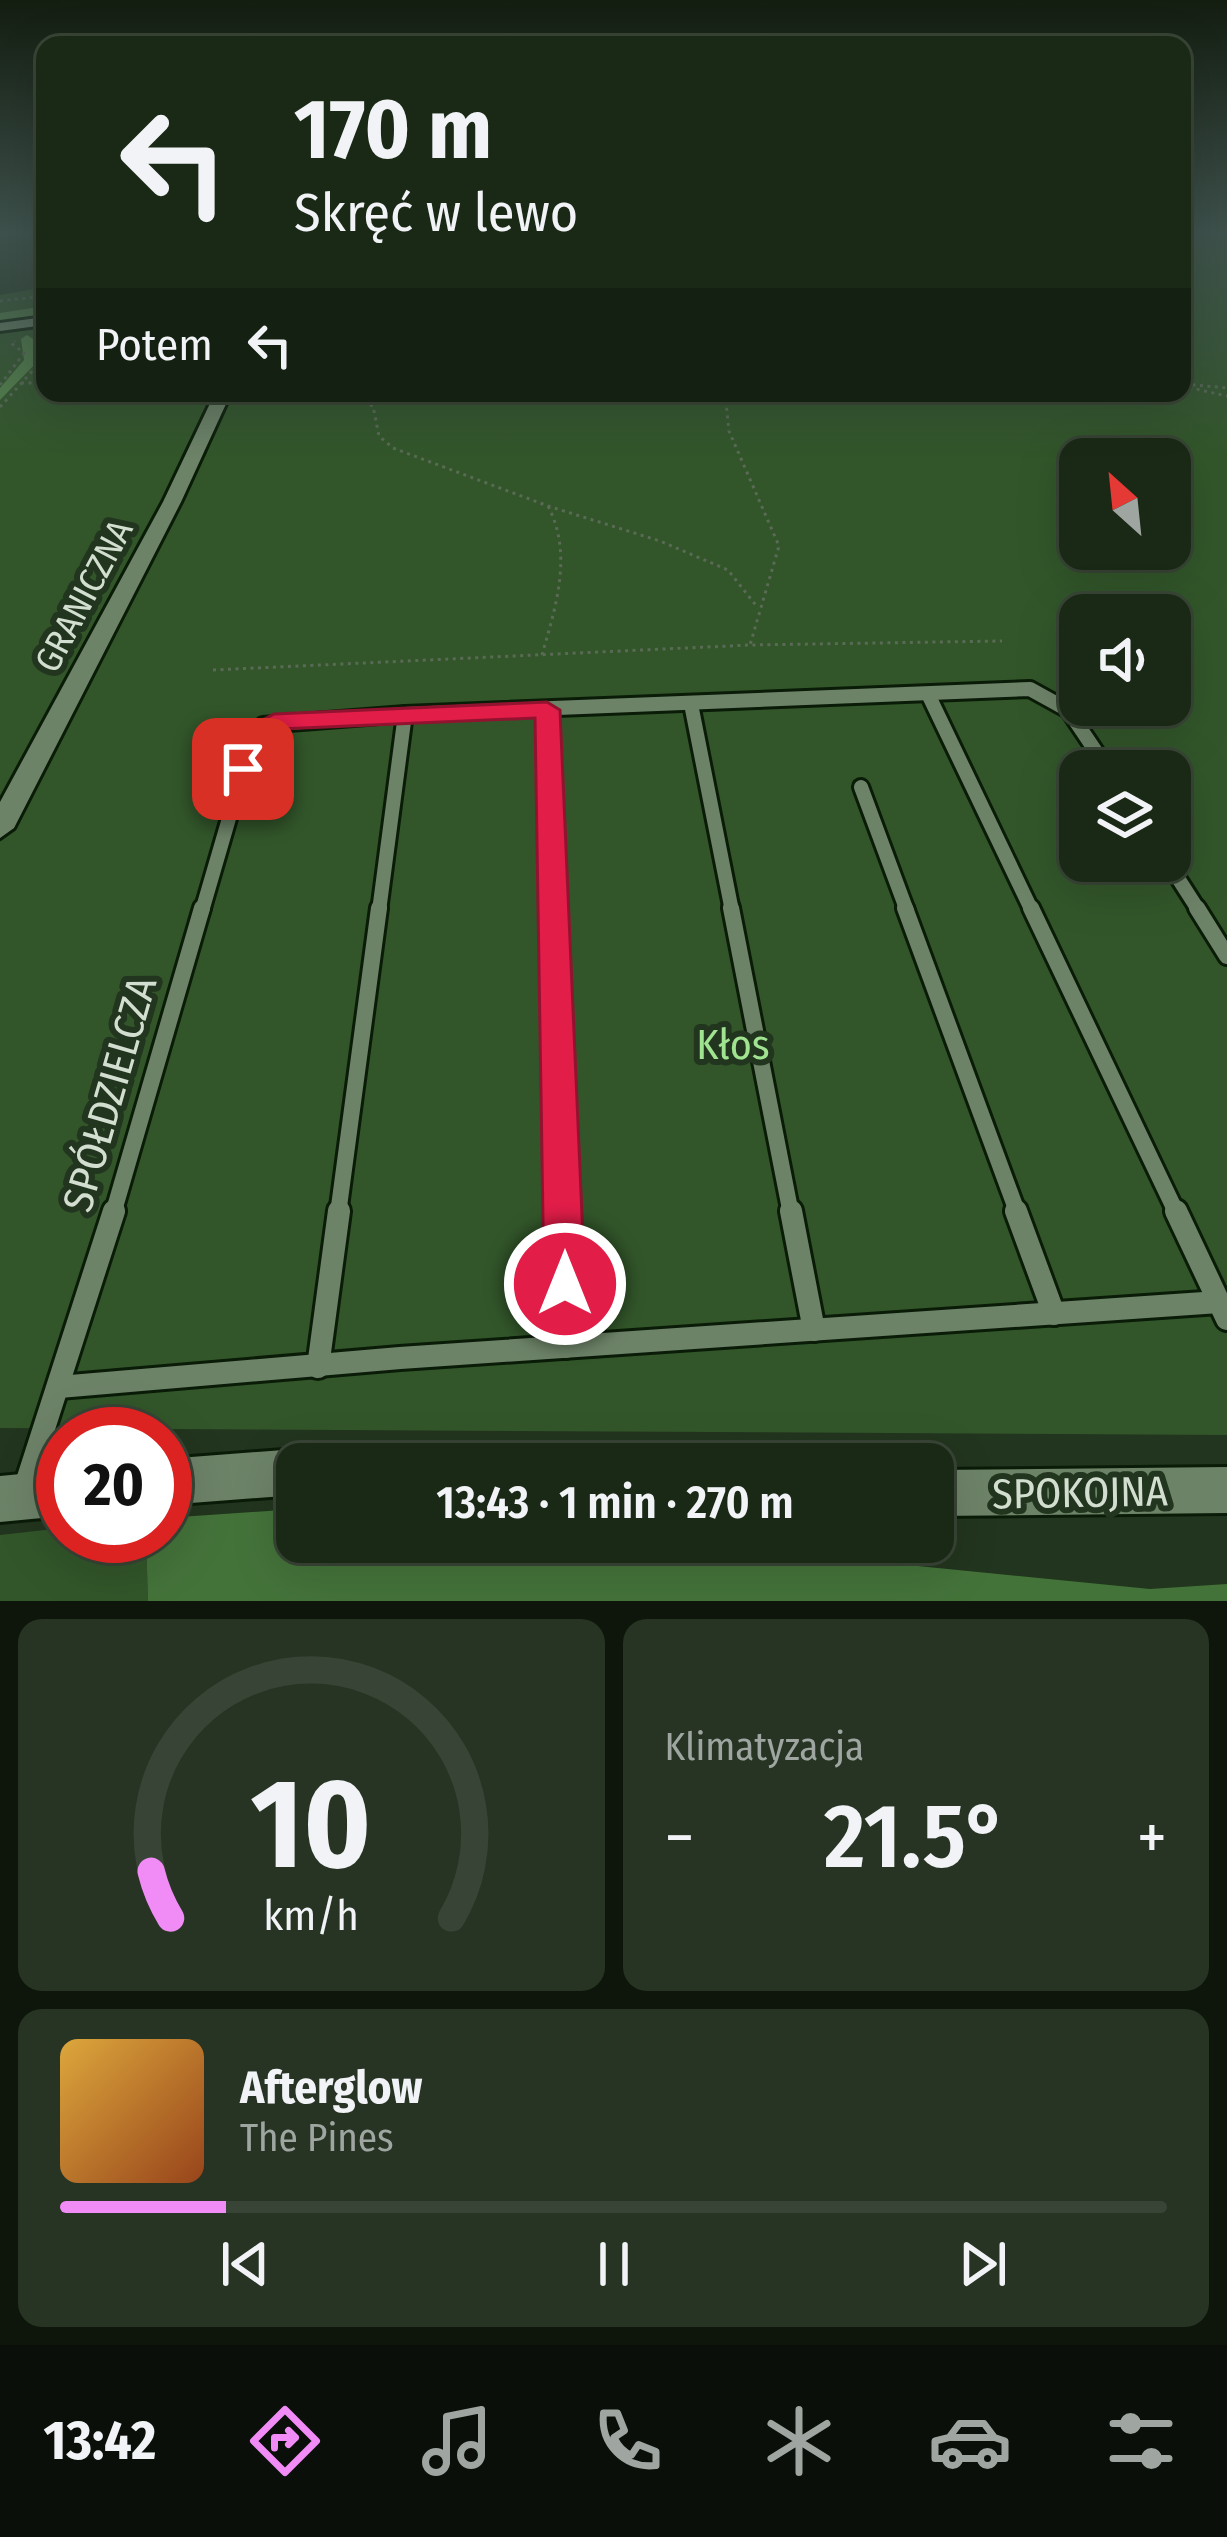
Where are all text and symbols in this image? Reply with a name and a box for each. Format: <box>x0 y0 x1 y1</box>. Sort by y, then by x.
text: 170 m <box>294 79 492 180</box>
icon: left <box>96 84 252 240</box>
text: Skręć w lewo <box>294 181 578 245</box>
icon: left <box>237 312 303 378</box>
text: Potem <box>96 318 213 372</box>
north arrow <box>1059 438 1191 570</box>
map controls <box>1059 438 1191 882</box>
street label: GRANICZNA <box>26 512 142 680</box>
button: sound <box>1059 594 1191 726</box>
pin <box>192 718 294 820</box>
icon: arrive <box>210 736 276 802</box>
button: layers <box>1059 750 1191 882</box>
street label: SPÓŁDZIELCZA <box>52 970 167 1217</box>
park label: Kłos <box>696 1020 770 1070</box>
position arrow <box>502 1221 628 1347</box>
speed limit sign: 20 <box>36 1407 192 1563</box>
street label: SPOKOJNA <box>992 1466 1168 1520</box>
text: 13:43 · 1 min · 270 m <box>436 1476 794 1530</box>
text: Klimatyzacja <box>665 1724 864 1770</box>
text: 10 <box>251 1750 372 1900</box>
text: 21.5° <box>824 1783 1007 1891</box>
text: − <box>665 1798 694 1877</box>
text: + <box>1137 1798 1167 1877</box>
text: km/h <box>263 1890 359 1941</box>
text: Afterglow <box>240 2061 422 2115</box>
text: The Pines <box>240 2115 394 2161</box>
icon: previous <box>212 2231 278 2297</box>
icon: pause <box>581 2231 647 2297</box>
icon: next <box>950 2231 1016 2297</box>
icon: directions <box>243 2399 327 2483</box>
icon: music <box>415 2399 499 2483</box>
icon: phone <box>586 2399 670 2483</box>
icon: climate <box>757 2399 841 2483</box>
icon: car <box>928 2399 1012 2483</box>
icon: filters <box>1099 2399 1183 2483</box>
text: 13:42 <box>44 2409 156 2473</box>

